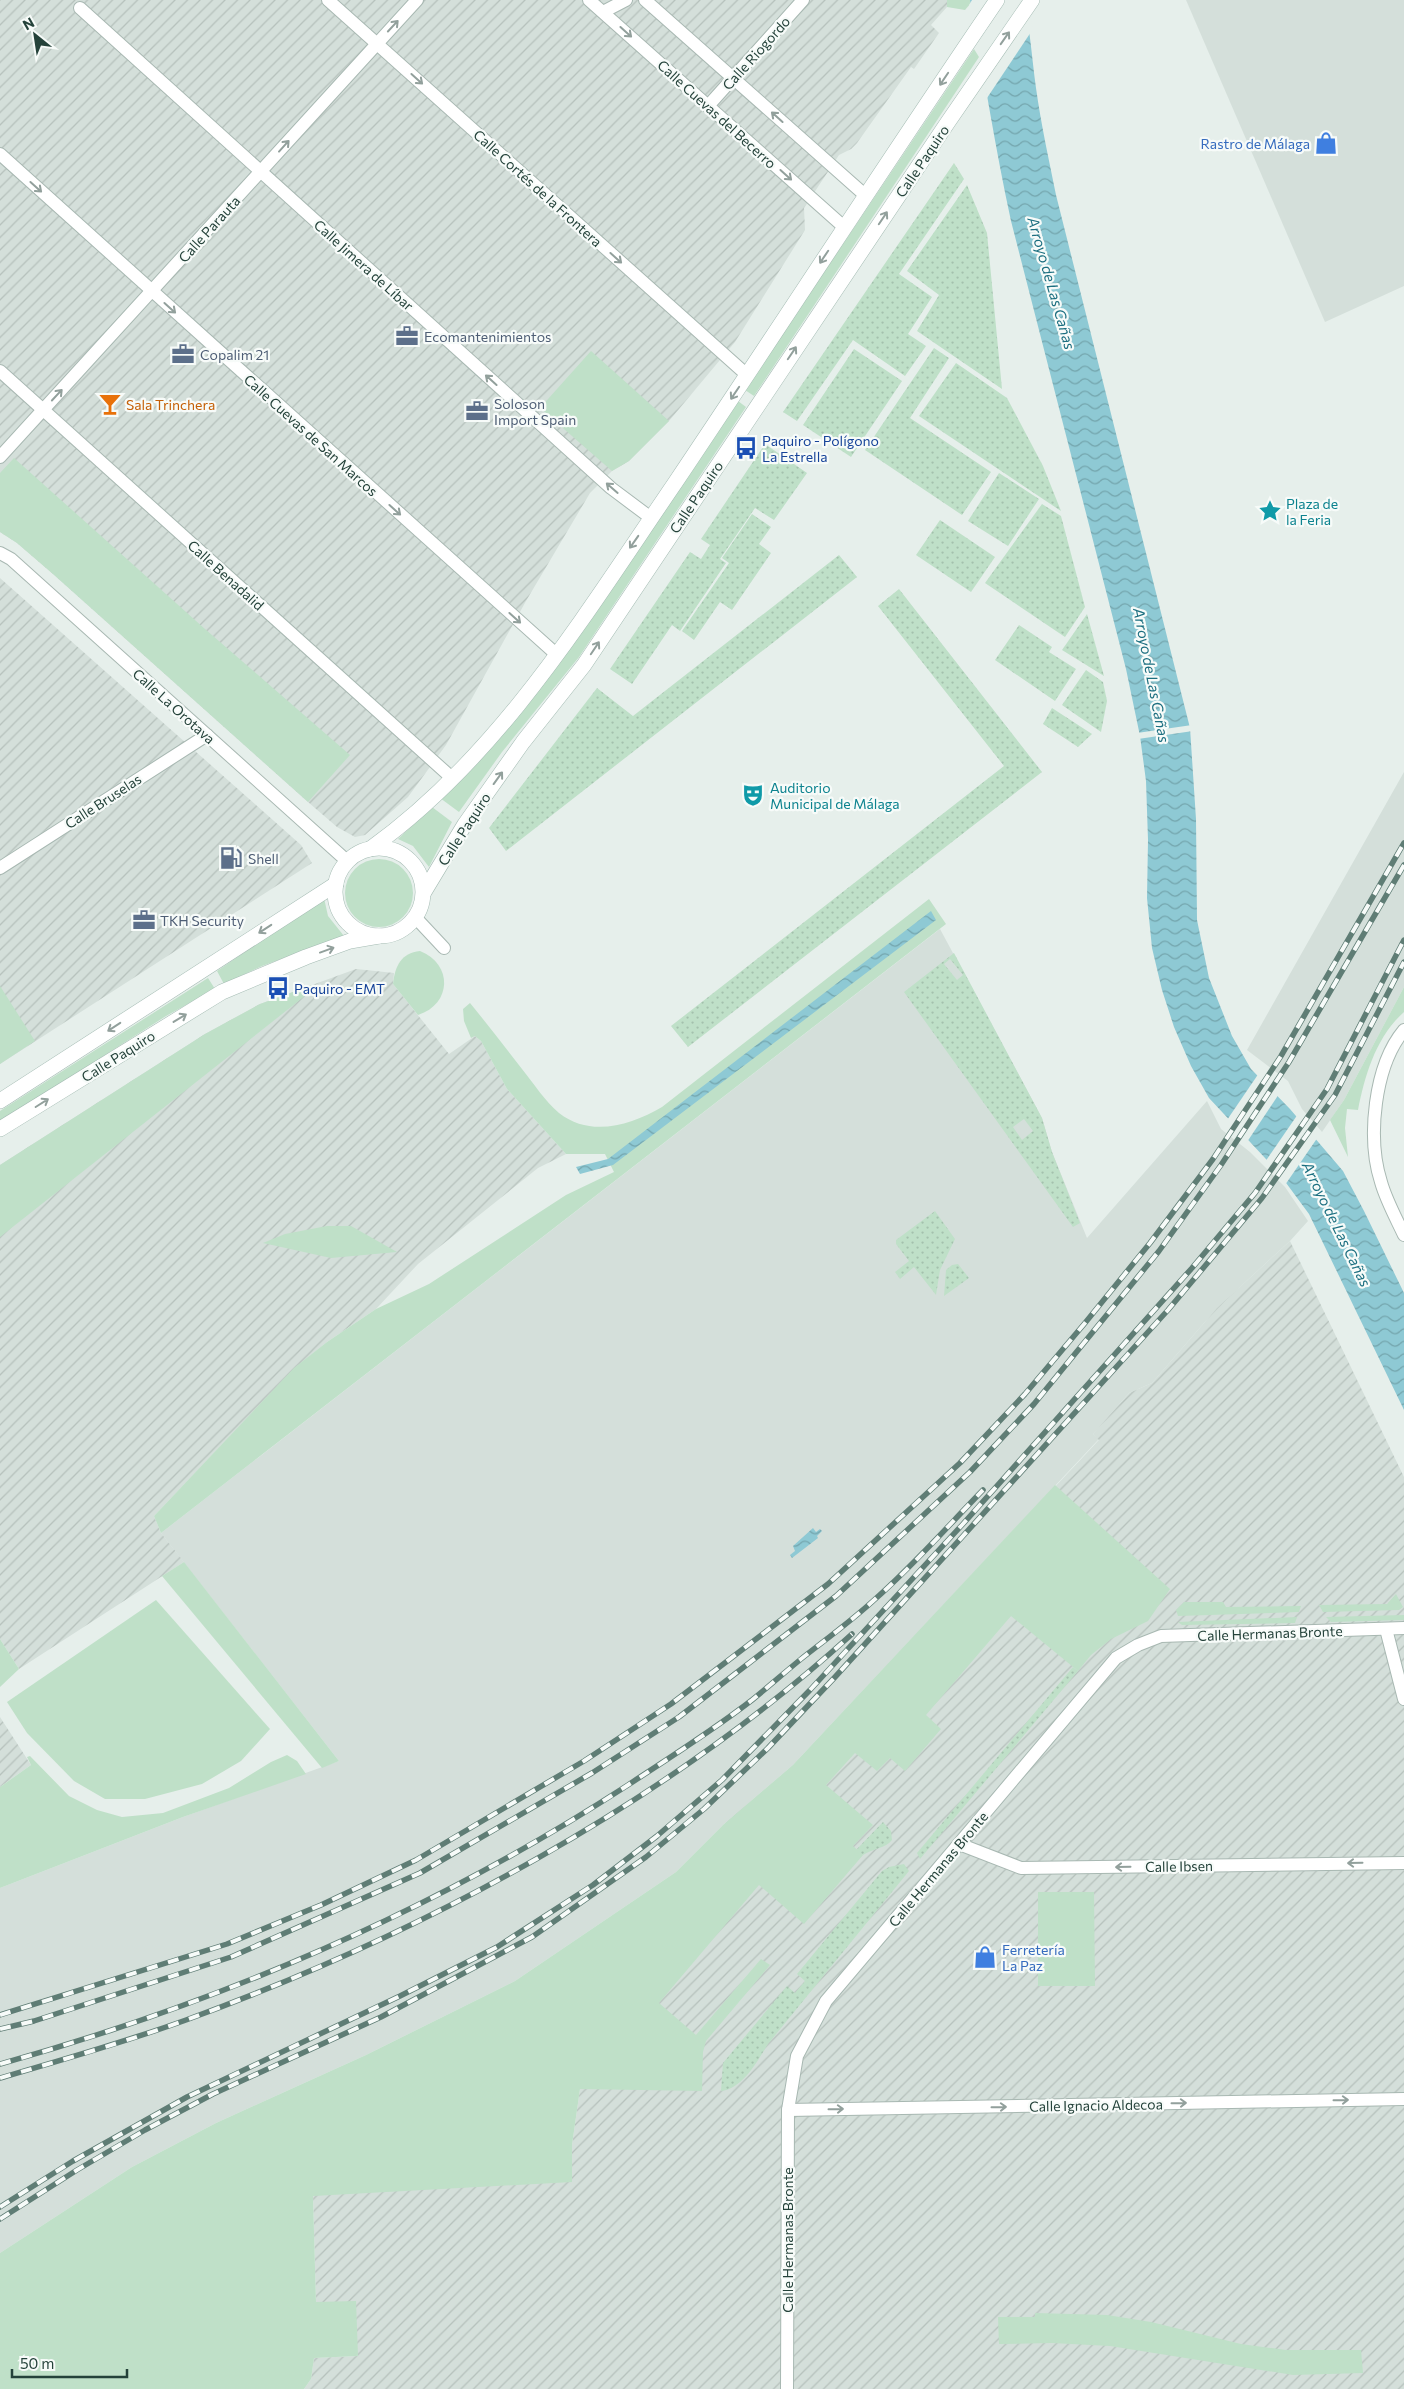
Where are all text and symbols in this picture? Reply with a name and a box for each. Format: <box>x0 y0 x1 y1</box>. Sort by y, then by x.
north arrow <box>10 10 60 60</box>
text: N <box>19 13 37 33</box>
street label: Calle Riogordo <box>719 13 793 93</box>
one-way arrow <box>387 19 399 32</box>
one-way arrow <box>619 27 632 38</box>
one-way arrow <box>1000 32 1010 46</box>
street label: Calle Cuevas del Becerro <box>654 56 780 172</box>
one-way arrow <box>939 72 949 86</box>
one-way arrow <box>410 73 423 85</box>
one-way arrow <box>770 111 783 123</box>
street label: Calle Paquiro <box>892 122 952 200</box>
street label: Calle Cortés de la Frontera <box>470 126 606 250</box>
shop icon: Rastro de Málaga <box>1313 130 1339 156</box>
place label: Rastro de Málaga <box>1201 135 1310 152</box>
one-way arrow <box>278 139 290 152</box>
one-way arrow <box>780 170 793 181</box>
one-way arrow <box>30 181 43 193</box>
street label: Calle Parauta <box>175 192 243 266</box>
one-way arrow <box>878 211 888 225</box>
water label: Arroyo de Las Cañas <box>1024 214 1080 351</box>
street label: Calle Jimera de Líbar <box>311 216 417 314</box>
one-way arrow <box>819 250 829 264</box>
one-way arrow <box>609 252 622 263</box>
one-way arrow <box>163 302 176 313</box>
office icon: Ecomantenimientos <box>394 323 420 349</box>
place label: Ecomantenimientos <box>424 328 551 345</box>
office icon: Copalim 21 <box>170 341 196 367</box>
place label: Copalim 21 <box>200 346 269 363</box>
one-way arrow <box>788 346 798 360</box>
street label: Calle Cuevas de San Marcos <box>241 370 381 500</box>
one-way arrow <box>485 374 498 386</box>
one-way arrow <box>730 386 740 400</box>
one-way arrow <box>51 389 63 402</box>
bar icon: Sala Trinchera <box>97 391 123 417</box>
place label: Soloson Import Spain <box>494 395 576 428</box>
place label: Sala Trinchera <box>126 396 215 413</box>
office icon: Soloson Import Spain <box>464 398 490 424</box>
place label: Paquiro - Polígono La Estrella <box>762 432 879 465</box>
bus stop icon: Paquiro - Polígono La Estrella <box>733 435 759 461</box>
street label: Calle Paquiro <box>666 458 726 536</box>
one-way arrow <box>606 483 619 494</box>
place label: Plaza de la Feria <box>1286 495 1338 528</box>
place icon: Plaza de la Feria <box>1257 498 1283 524</box>
one-way arrow <box>388 504 401 516</box>
one-way arrow <box>629 535 639 549</box>
street label: Calle Benadalid <box>184 536 268 614</box>
water label: Arroyo de Las Cañas <box>1130 605 1174 744</box>
one-way arrow <box>509 613 522 624</box>
one-way arrow <box>590 641 600 655</box>
street label: Calle La Orotava <box>130 665 218 747</box>
street label: Calle Bruselas <box>62 770 144 832</box>
one-way arrow <box>493 771 503 785</box>
place label: Auditorio Municipal de Málaga <box>770 779 900 812</box>
theatre icon: Auditorio Municipal de Málaga <box>740 782 766 808</box>
street label: Calle Paquiro <box>434 789 494 869</box>
fuel station icon: Shell <box>218 845 244 871</box>
place label: Shell <box>248 850 279 867</box>
office icon: TKH Security <box>131 907 157 933</box>
place label: TKH Security <box>160 912 244 929</box>
one-way arrow <box>259 924 273 934</box>
one-way arrow <box>319 944 335 954</box>
bus stop icon: Paquiro - EMT <box>265 975 291 1001</box>
place label: Paquiro - EMT <box>294 980 385 997</box>
one-way arrow <box>173 1013 187 1023</box>
one-way arrow <box>107 1022 121 1032</box>
street label: Calle Paquiro <box>78 1027 158 1085</box>
one-way arrow <box>34 1098 48 1108</box>
water label: Arroyo de Las Cañas <box>1298 1158 1375 1290</box>
street label: Calle Hermanas Bronte <box>1197 1622 1343 1644</box>
street label: Calle Hermanas Bronte <box>885 1808 991 1930</box>
street label: Calle Ibsen <box>1145 1857 1213 1875</box>
one-way arrow <box>1348 1859 1364 1868</box>
one-way arrow <box>1115 1862 1132 1872</box>
place label: Ferretería La Paz <box>1002 1941 1065 1974</box>
shop icon: Ferretería La Paz <box>972 1944 998 1970</box>
street label: Calle Ignacio Aldecoa <box>1029 2095 1163 2115</box>
one-way arrow <box>1333 2096 1349 2105</box>
one-way arrow <box>1170 2098 1187 2108</box>
one-way arrow <box>991 2102 1007 2111</box>
one-way arrow <box>828 2105 844 2114</box>
street label: Calle Hermanas Bronte <box>779 2167 796 2313</box>
scale bar <box>12 2346 128 2378</box>
text: 50 m <box>20 2354 54 2372</box>

